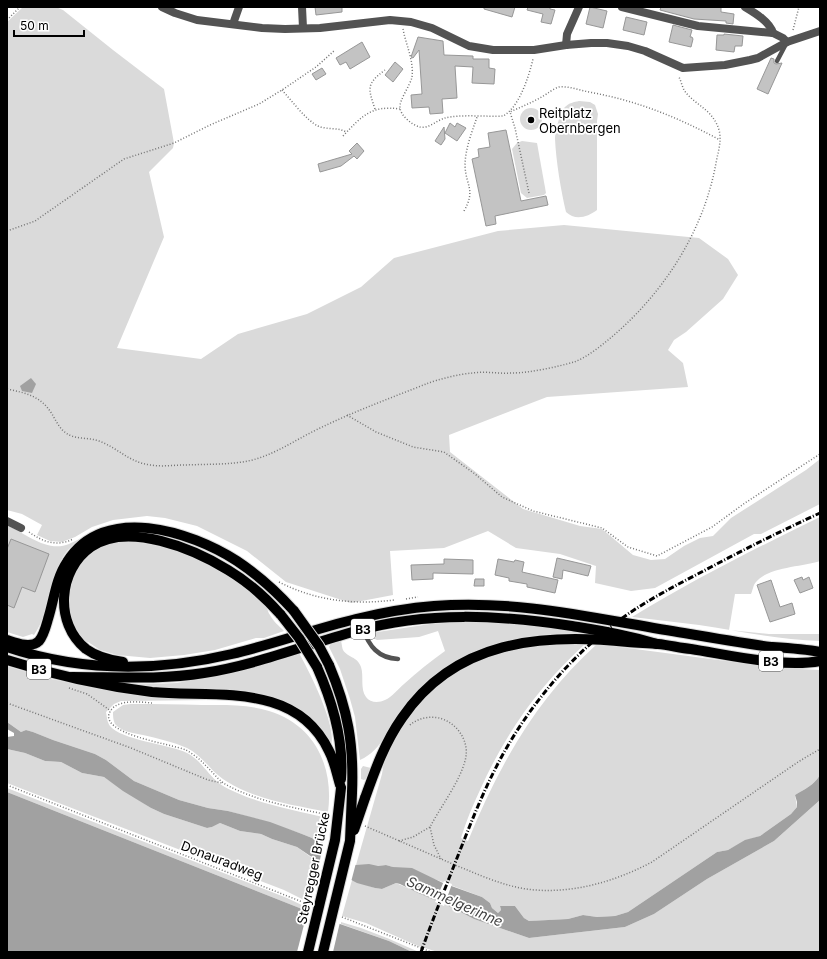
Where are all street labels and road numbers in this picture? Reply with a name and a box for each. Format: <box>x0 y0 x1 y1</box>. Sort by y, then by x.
road number: B3 <box>351 619 375 639</box>
road number: B3 <box>759 651 783 671</box>
road number: B3 <box>27 659 51 679</box>
street label: Steyregger Brücke <box>293 810 333 926</box>
street label: Donauradweg <box>179 837 265 883</box>

